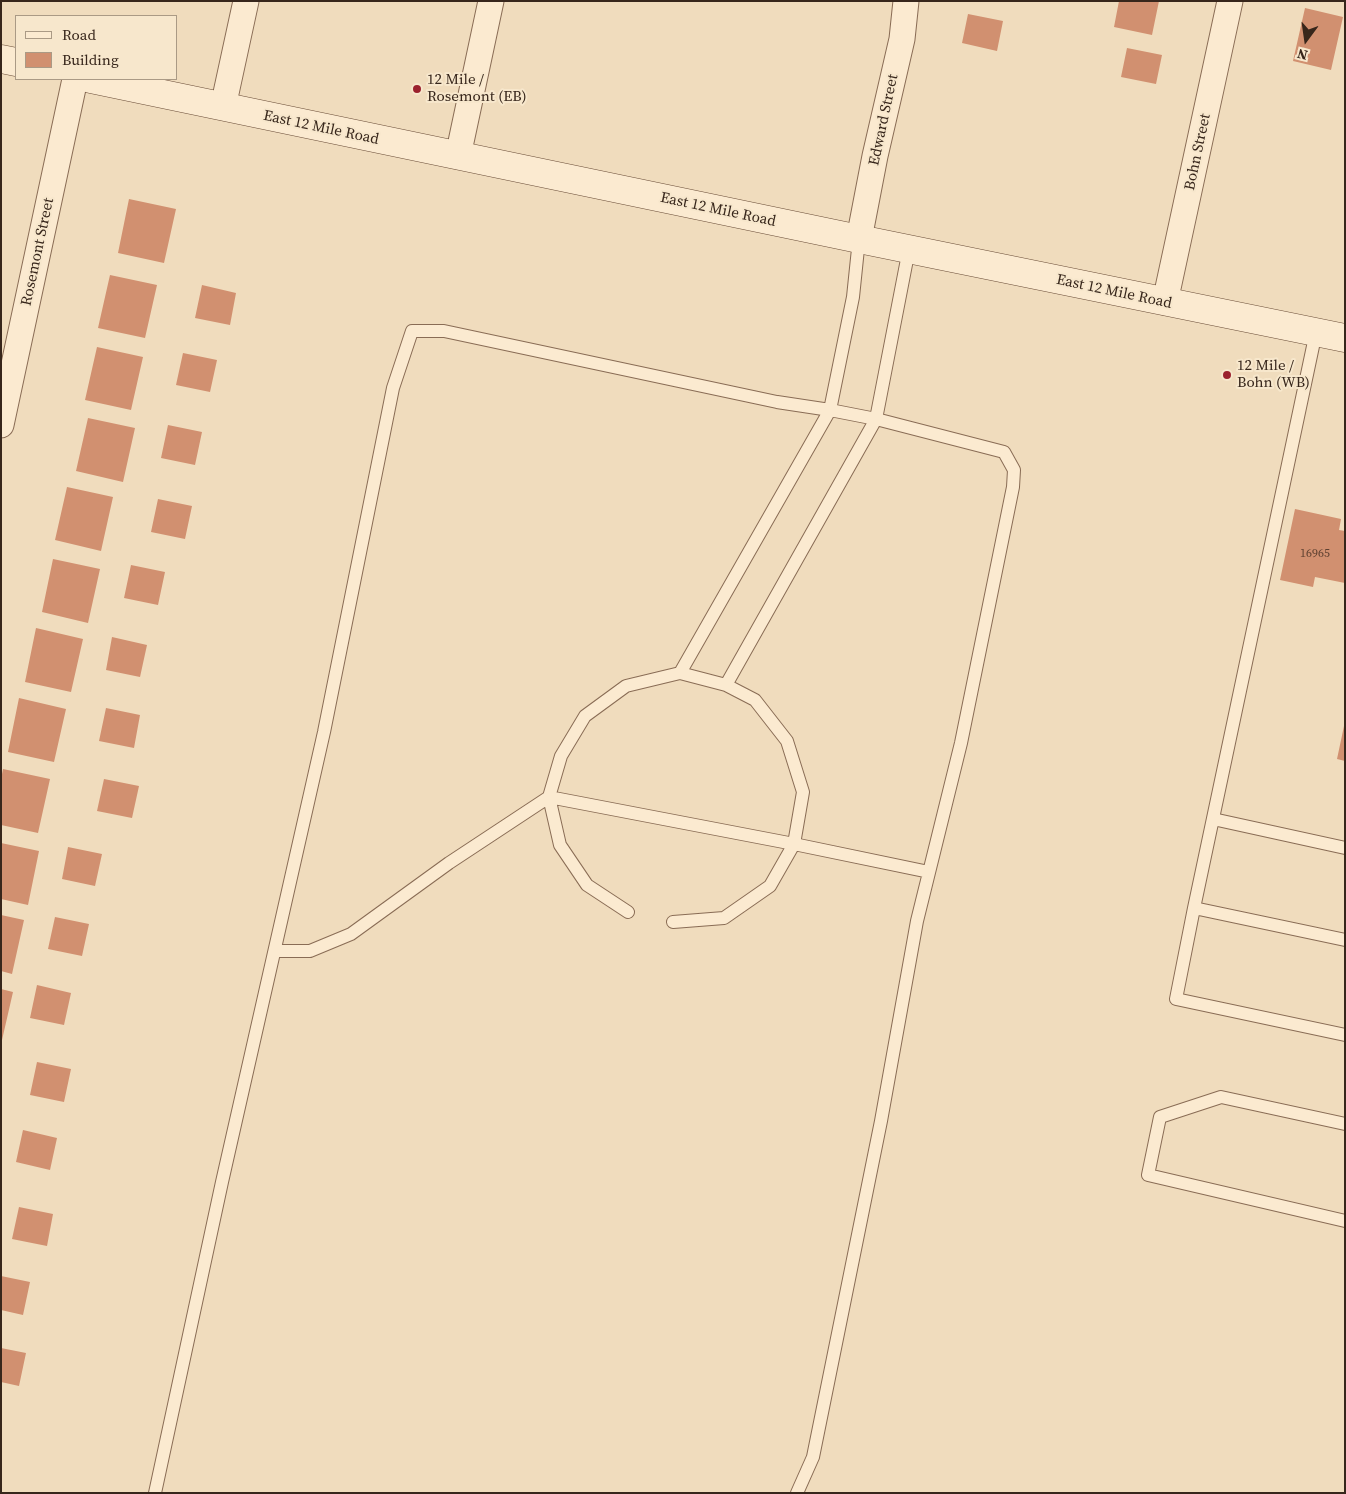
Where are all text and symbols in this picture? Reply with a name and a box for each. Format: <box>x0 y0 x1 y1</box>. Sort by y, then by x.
legend <box>15 15 178 80</box>
north arrow <box>1281 15 1331 65</box>
text: Road <box>62 24 96 45</box>
text: N <box>1295 44 1310 65</box>
text: Building <box>62 49 119 70</box>
place label: 12 Mile / Rosemont (EB) <box>427 71 526 106</box>
street label: Edward Street <box>866 73 902 167</box>
marker: 12 Mile / Rosemont (EB) <box>411 83 423 95</box>
street label: East 12 Mile Road <box>262 107 380 149</box>
street label: Bohn Street <box>1181 112 1215 192</box>
street label: East 12 Mile Road <box>659 189 777 231</box>
street label: Rosemont Street <box>18 196 58 308</box>
street label: East 12 Mile Road <box>1055 271 1173 313</box>
place label: 12 Mile / Bohn (WB) <box>1237 357 1310 392</box>
marker: 12 Mile / Bohn (WB) <box>1221 369 1233 381</box>
house number: 16965 <box>1300 547 1330 561</box>

